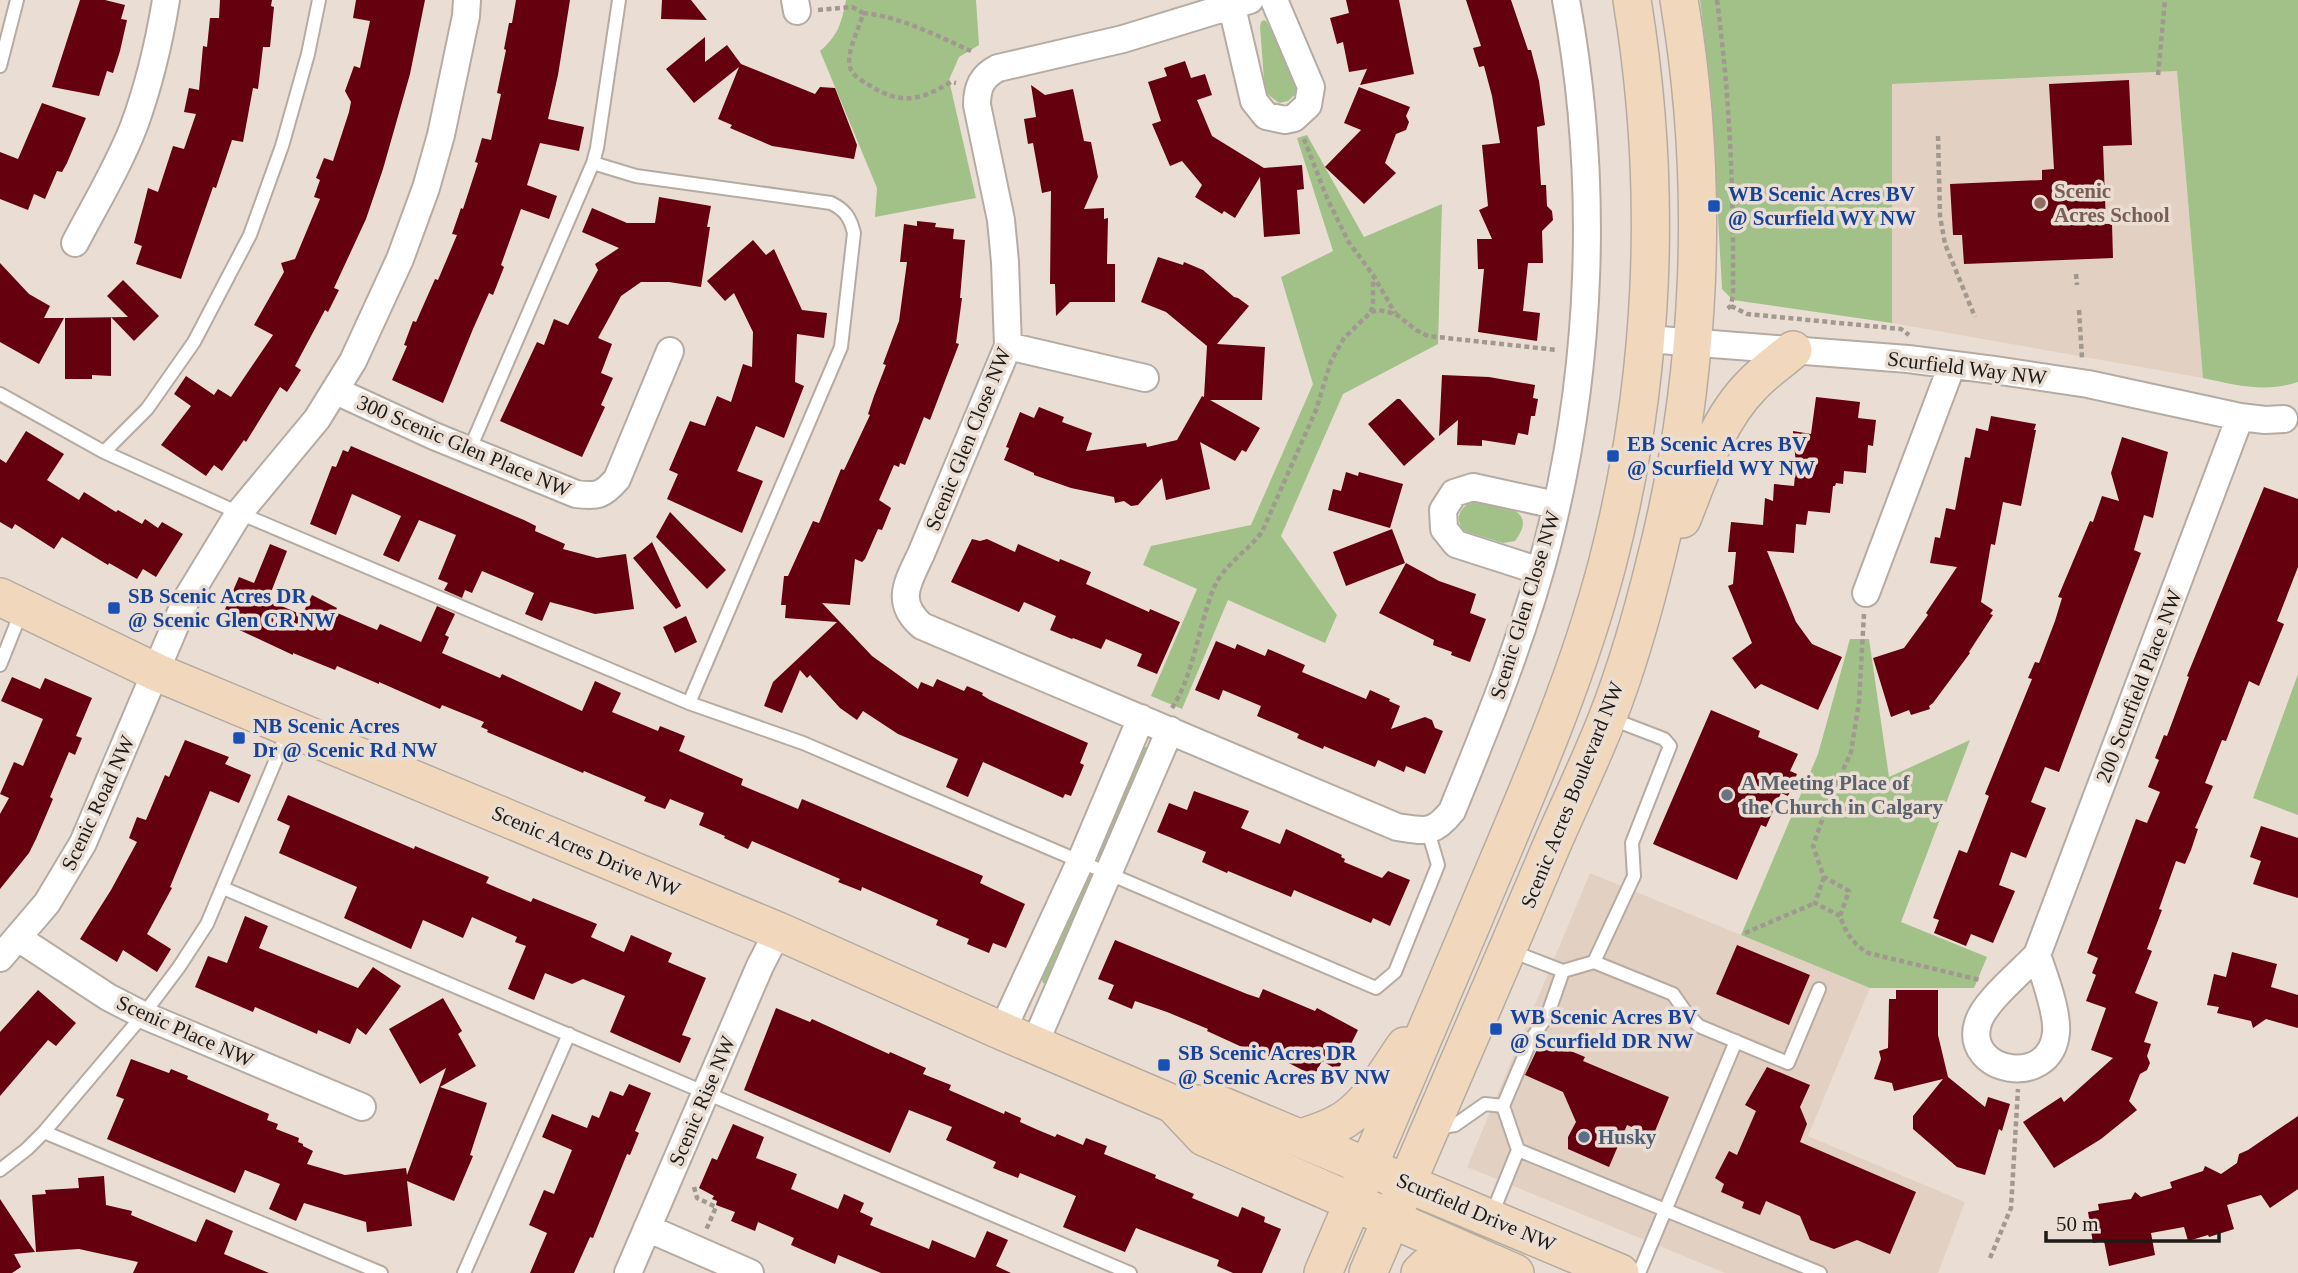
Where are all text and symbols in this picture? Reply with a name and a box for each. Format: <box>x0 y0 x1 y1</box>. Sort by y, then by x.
place label: Scenic Acres School <box>2054 179 2170 227</box>
place label: WB Scenic Acres BV @ Scurfield WY NW <box>1728 182 1916 230</box>
marker: Scenic Acres School <box>2032 195 2048 211</box>
marker: WB Scenic Acres BV @ Scurfield WY NW <box>1706 198 1722 214</box>
street label: Scenic Glen Close NW <box>920 344 1016 534</box>
street label: Scurfield Way NW <box>1886 346 2048 390</box>
street label: 300 Scenic Glen Place NW <box>354 390 575 502</box>
place label: EB Scenic Acres BV @ Scurfield WY NW <box>1627 432 1815 480</box>
marker: EB Scenic Acres BV @ Scurfield WY NW <box>1605 448 1621 464</box>
street label: Scenic Glen Close NW <box>1485 508 1565 702</box>
place label: SB Scenic Acres DR @ Scenic Glen CR NW <box>128 584 335 632</box>
street label: 200 Scurfield Place NW <box>2091 586 2187 786</box>
marker: SB Scenic Acres DR @ Scenic Glen CR NW <box>106 600 122 616</box>
street label: Scenic Acres Boulevard NW <box>1516 678 1629 912</box>
place label: NB Scenic Acres Dr @ Scenic Rd NW <box>253 714 438 762</box>
marker: NB Scenic Acres Dr @ Scenic Rd NW <box>231 730 247 746</box>
street label: Scenic Road NW <box>56 732 140 874</box>
place label: A Meeting Place of the Church in Calgary <box>1741 771 1944 819</box>
marker: A Meeting Place of the Church in Calgary <box>1719 787 1735 803</box>
street label: Scenic Acres Drive NW <box>488 800 684 902</box>
street label: Scenic Place NW <box>113 990 257 1072</box>
place label: WB Scenic Acres BV @ Scurfield DR NW <box>1510 1005 1697 1053</box>
marker: WB Scenic Acres BV @ Scurfield DR NW <box>1488 1021 1504 1037</box>
street label: Scenic Rise NW <box>664 1032 740 1170</box>
place label: SB Scenic Acres DR @ Scenic Acres BV NW <box>1178 1041 1390 1089</box>
marker: SB Scenic Acres DR @ Scenic Acres BV NW <box>1156 1057 1172 1073</box>
place label: Husky <box>1598 1125 1657 1149</box>
marker: Husky <box>1576 1129 1592 1145</box>
street label: Scurfield Drive NW <box>1393 1168 1559 1256</box>
scale bar <box>2046 1200 2219 1244</box>
text: 50 m <box>2056 1212 2099 1236</box>

